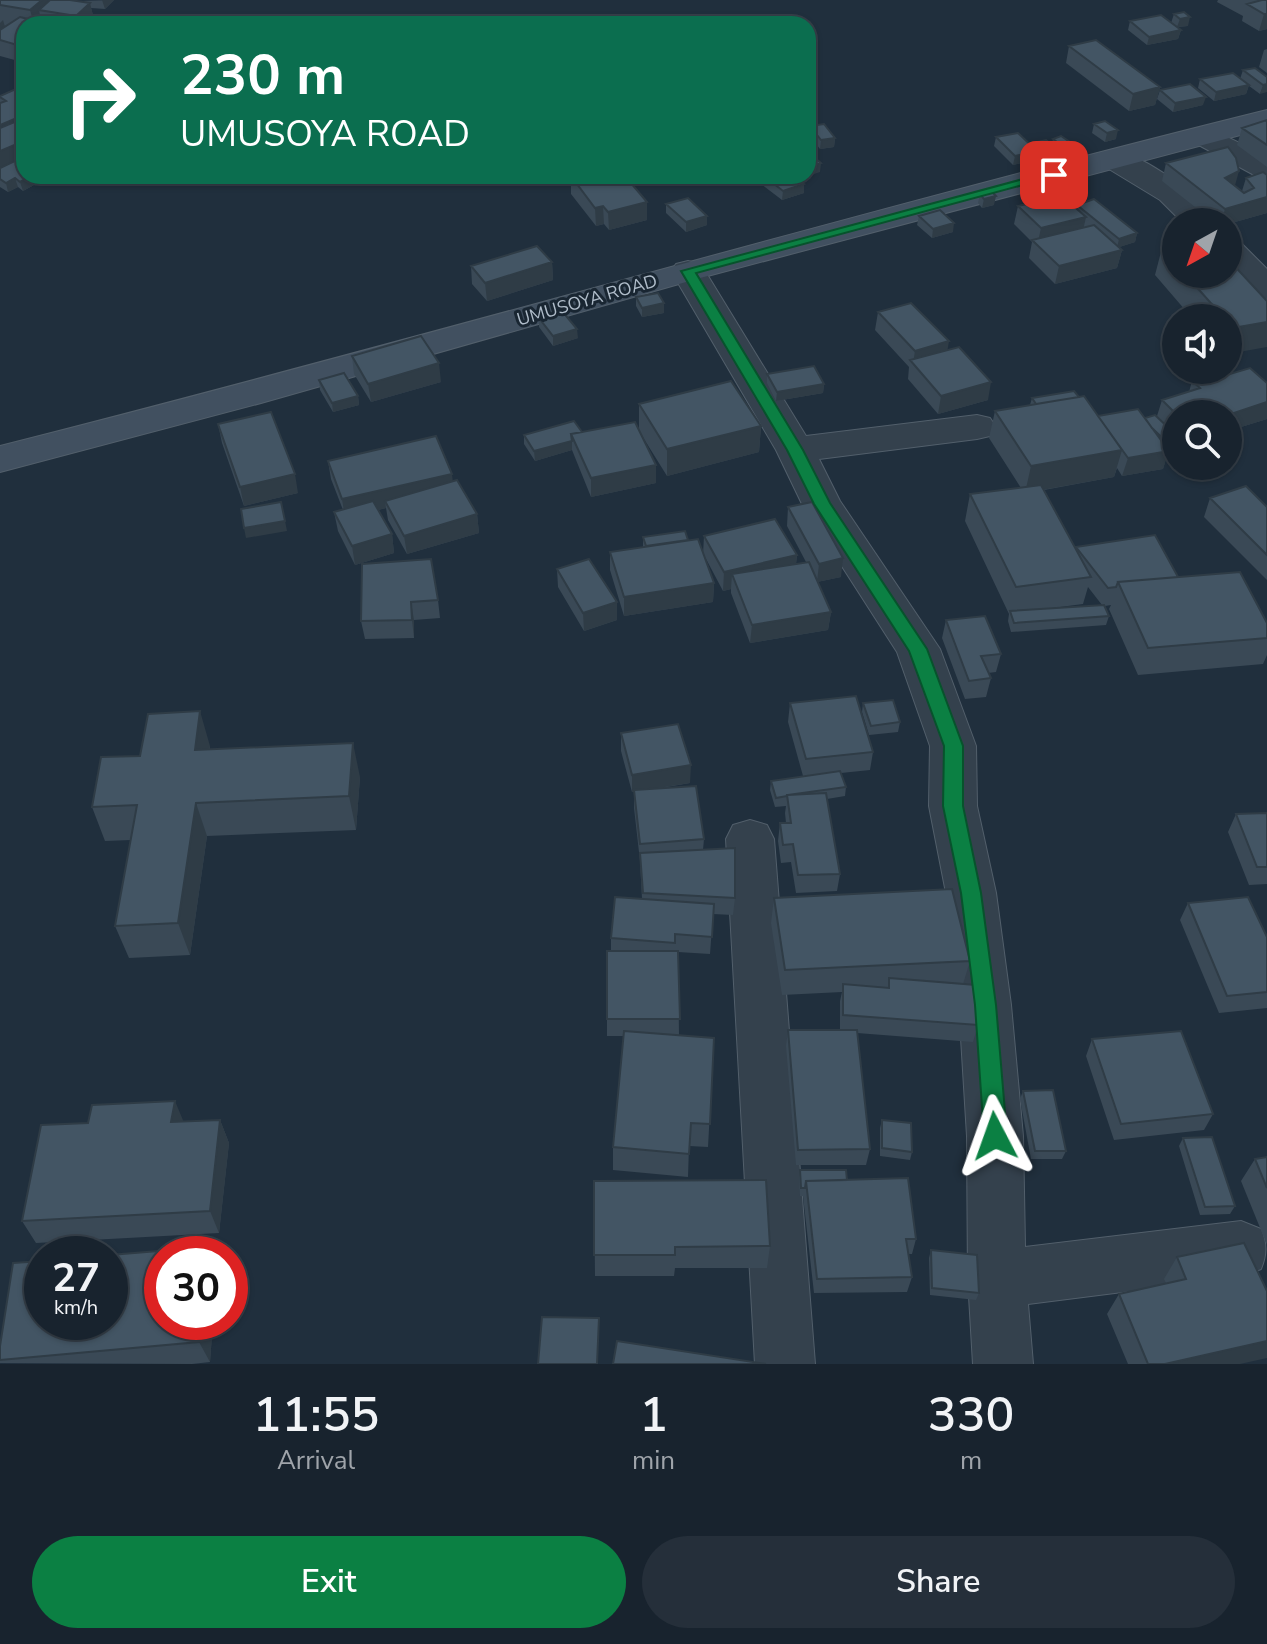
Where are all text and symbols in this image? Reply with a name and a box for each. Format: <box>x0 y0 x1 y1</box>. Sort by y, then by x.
text: 230 m <box>180 37 345 114</box>
icon: right <box>48 48 152 152</box>
text: UMUSOYA ROAD <box>180 110 470 159</box>
pin <box>1020 141 1088 209</box>
icon: arrive <box>1032 153 1076 197</box>
north arrow <box>1162 208 1242 288</box>
map controls <box>1162 208 1242 480</box>
street label: UMUSOYA ROAD <box>514 268 660 332</box>
button: sound <box>1162 304 1242 384</box>
button: search <box>1162 400 1242 480</box>
position arrow <box>953 1094 1037 1178</box>
speed limit sign: 30 <box>144 1236 248 1340</box>
text: 27 <box>52 1251 100 1305</box>
text: km/h <box>54 1294 98 1321</box>
text: 11:55 <box>253 1382 379 1448</box>
text: 1 <box>639 1382 668 1448</box>
text: 330 <box>928 1382 1014 1448</box>
text: Arrival <box>277 1443 355 1478</box>
text: min <box>632 1443 675 1478</box>
text: m <box>960 1443 982 1478</box>
button: Exit <box>32 1536 626 1628</box>
button: Share <box>642 1536 1235 1628</box>

